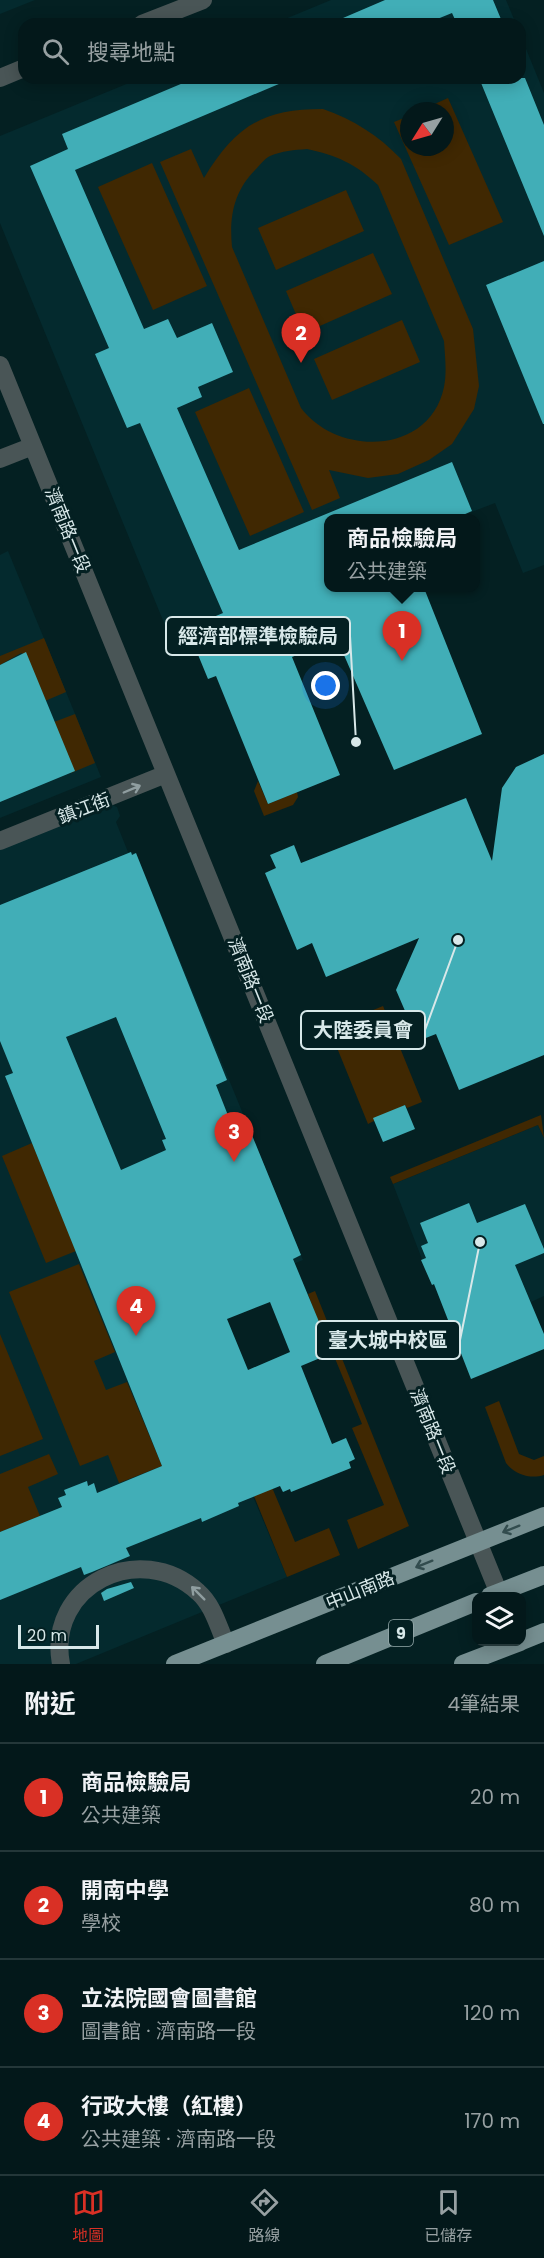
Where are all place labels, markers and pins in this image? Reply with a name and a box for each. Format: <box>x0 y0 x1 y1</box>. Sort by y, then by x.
pin: 2 <box>282 314 320 363</box>
pin: 1 <box>382 612 422 661</box>
callout: 經濟部標準檢驗局 <box>166 617 350 655</box>
callout: 大陸委員會 <box>301 1011 425 1049</box>
pin: 3 <box>214 1112 254 1162</box>
pin: 4 <box>116 1286 156 1336</box>
callout: 臺大城中校區 <box>316 1321 460 1359</box>

